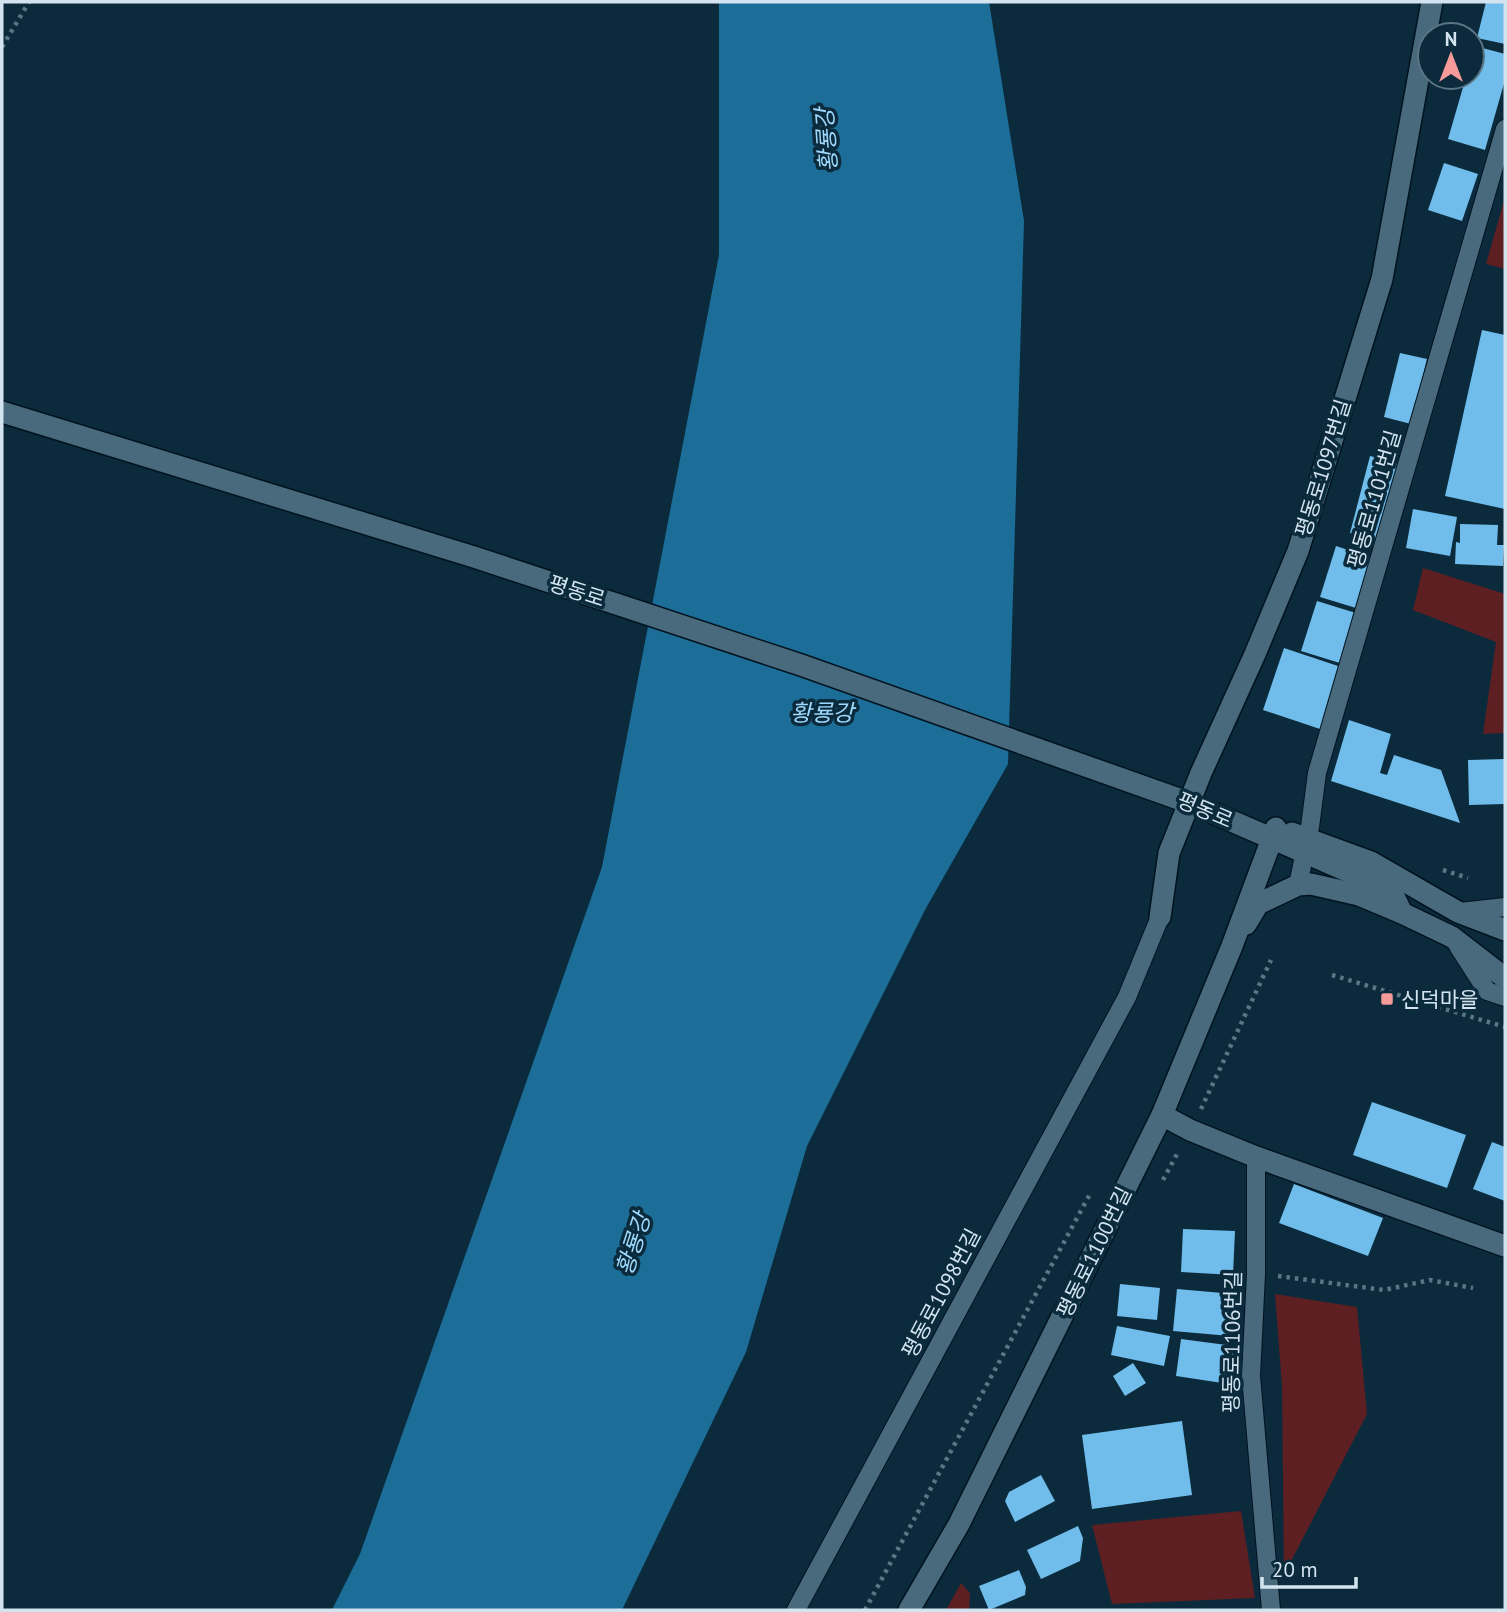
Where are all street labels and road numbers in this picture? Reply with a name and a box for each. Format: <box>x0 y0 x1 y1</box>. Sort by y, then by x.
street label: 평동로1097번길 <box>1289 396 1357 540</box>
street label: 평동로1101번길 <box>1341 427 1407 571</box>
street label: 평동로 <box>545 569 609 613</box>
street label: 평동로 <box>1173 786 1237 834</box>
street label: 평동로1100번길 <box>1051 1182 1137 1322</box>
street label: 평동로1098번길 <box>896 1224 986 1362</box>
street label: 평동로1106번길 <box>1217 1271 1247 1413</box>

